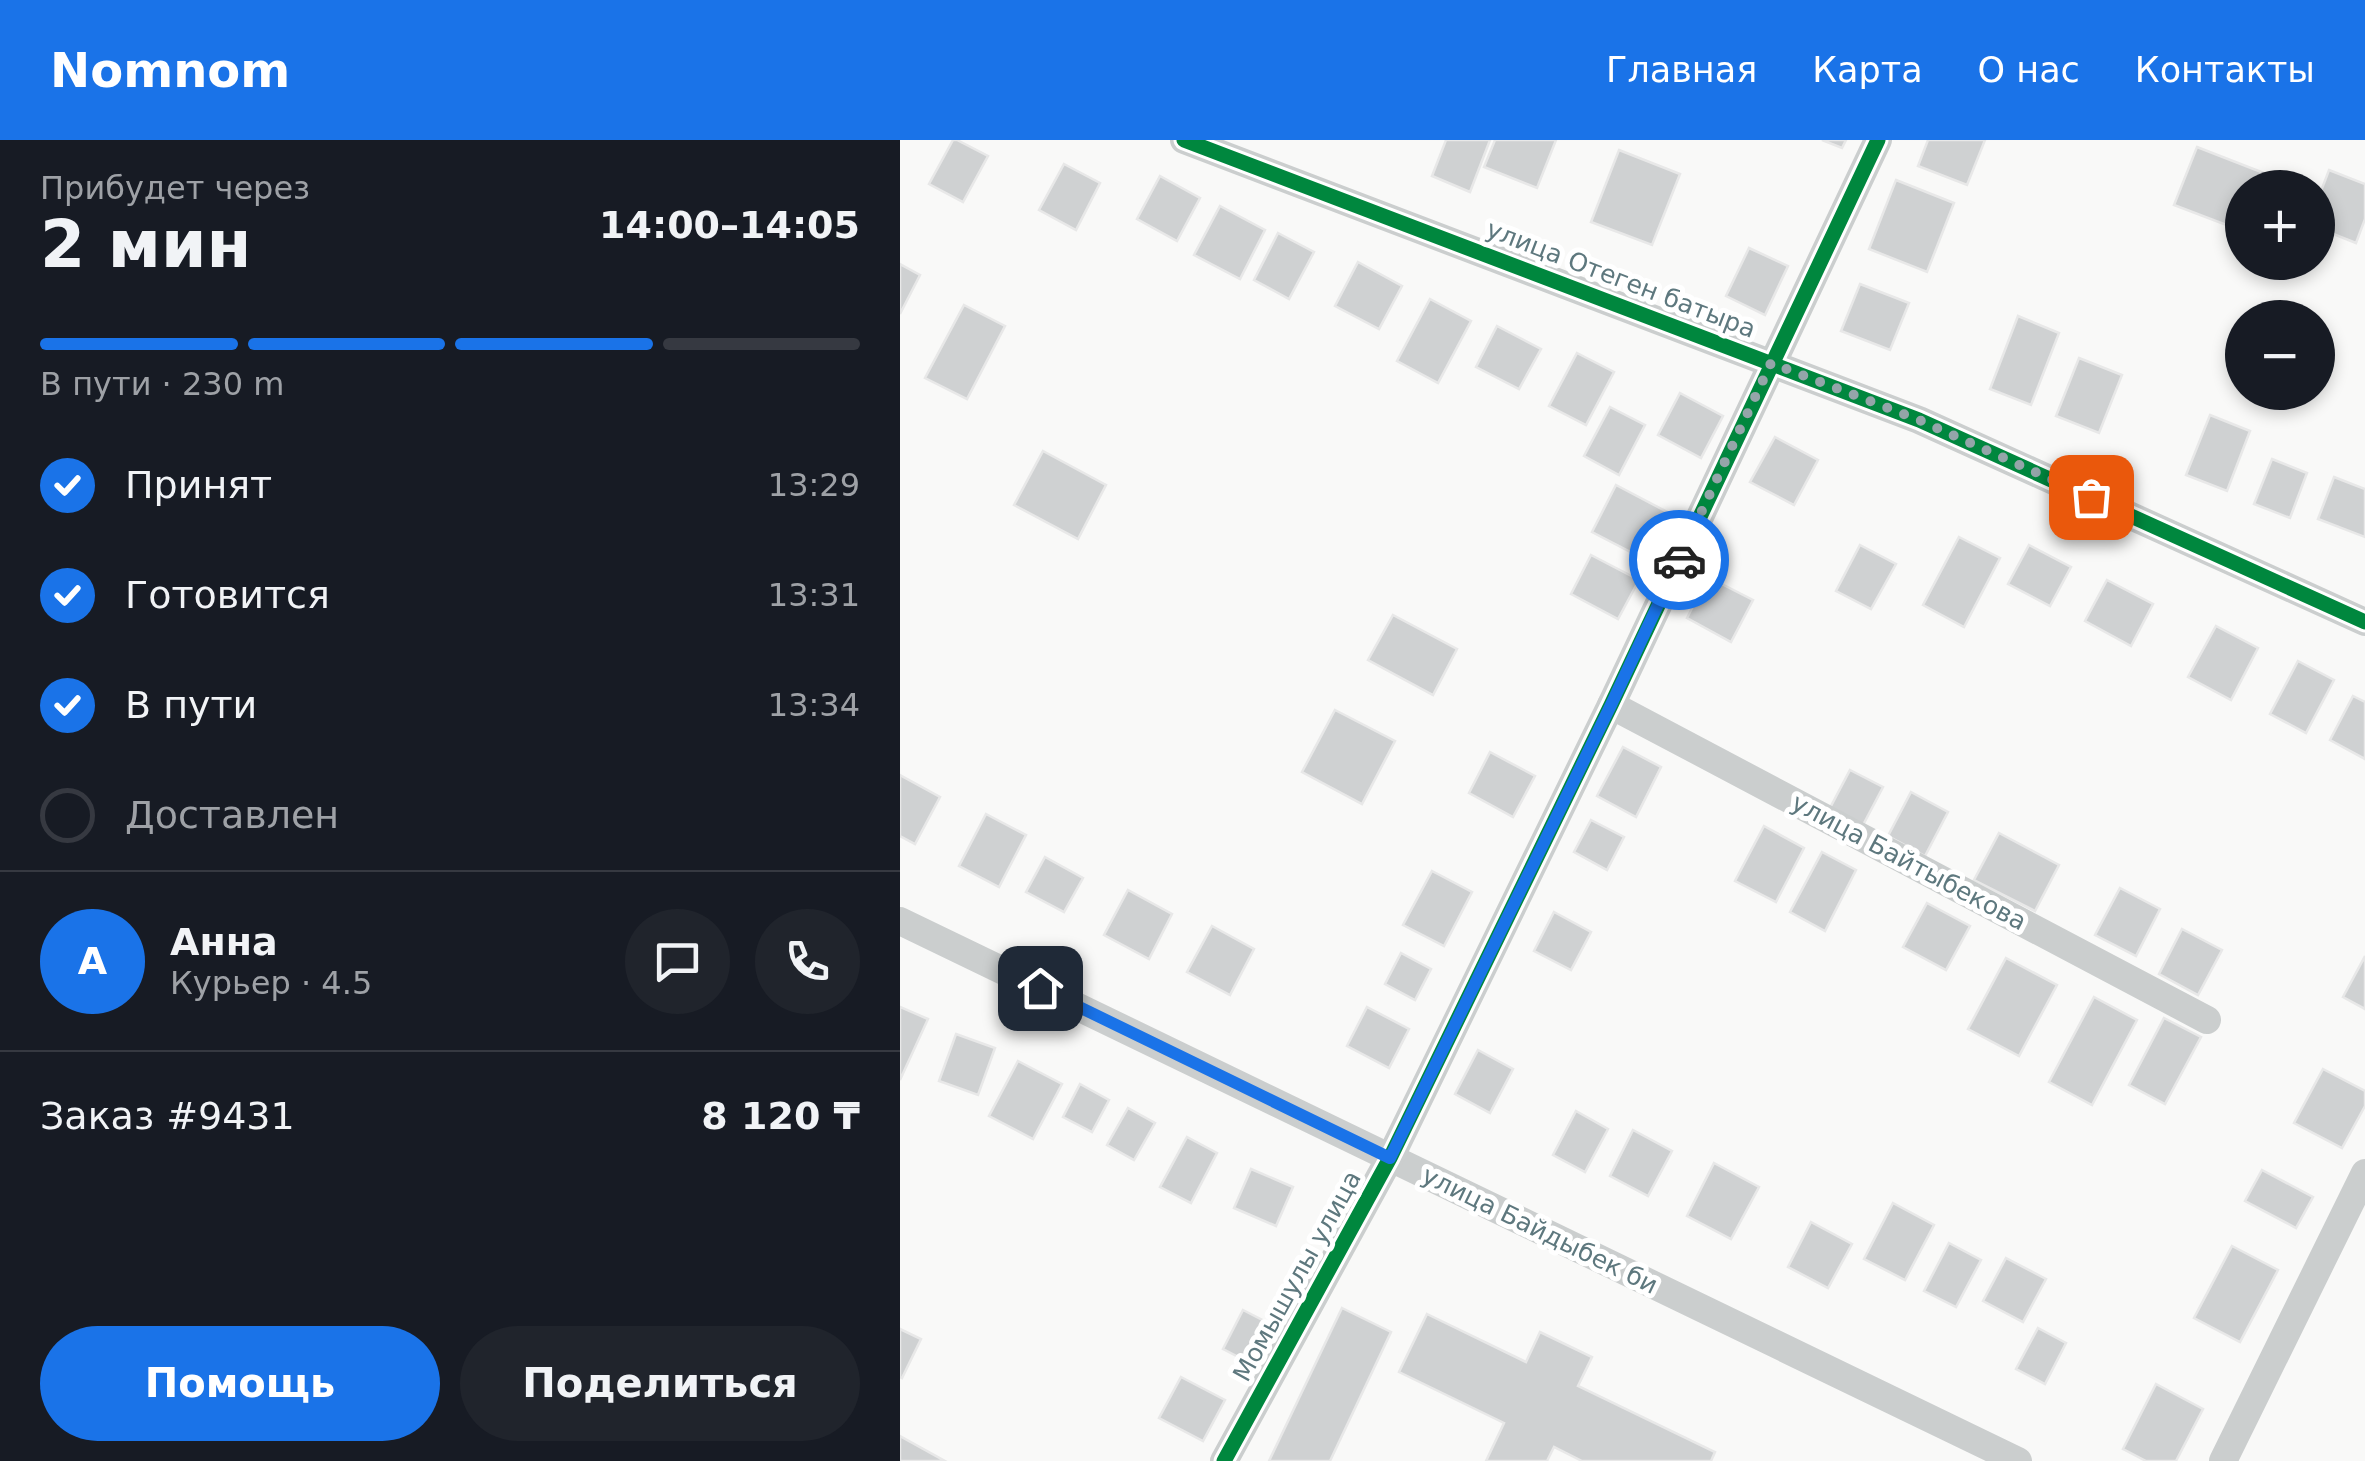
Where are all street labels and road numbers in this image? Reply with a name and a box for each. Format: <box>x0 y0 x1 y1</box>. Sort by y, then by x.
street label: улица Отеген батыра <box>1482 214 1760 344</box>
street label: улица Байтыбекова <box>1787 788 2031 936</box>
street label: улица Байдыбек би <box>1417 1160 1663 1300</box>
street label: Момышулы улица <box>1227 1166 1367 1386</box>

